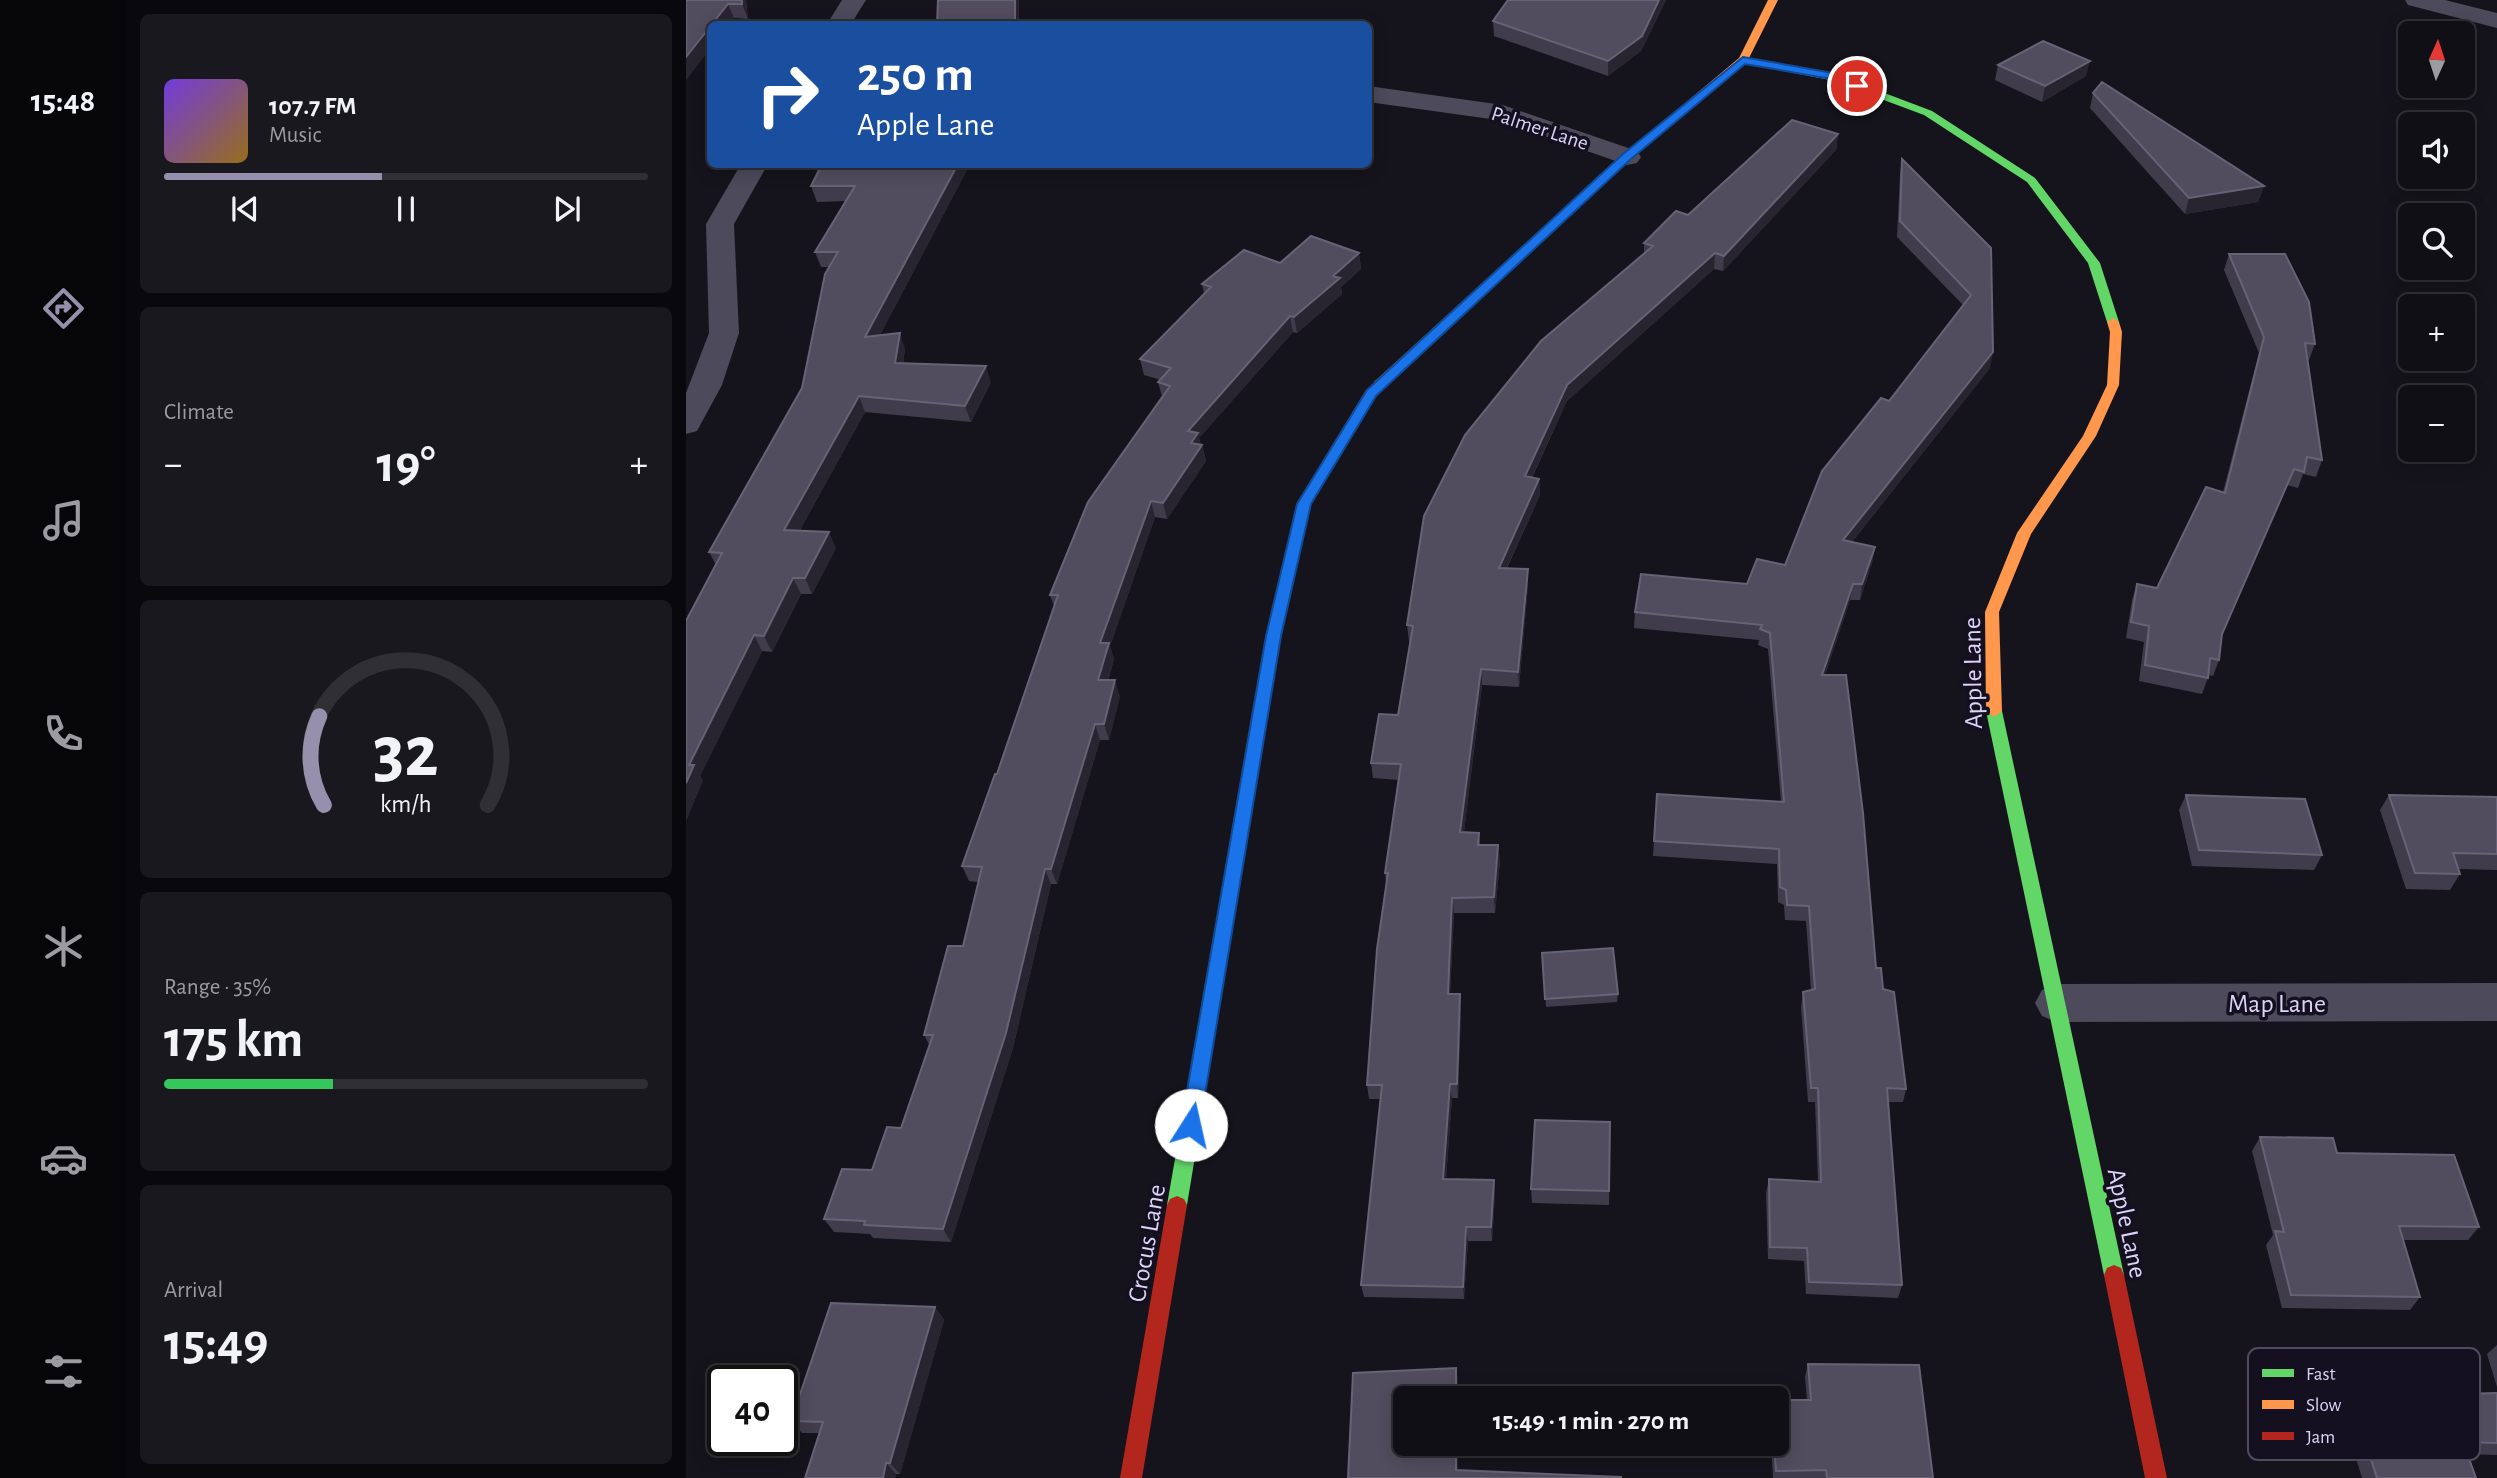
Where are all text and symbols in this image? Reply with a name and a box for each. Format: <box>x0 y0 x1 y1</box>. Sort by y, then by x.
north arrow <box>2398 21 2474 98</box>
map controls <box>2398 21 2475 462</box>
icon: right <box>742 49 833 140</box>
text: 250 m <box>857 51 974 100</box>
pin <box>1827 56 1887 116</box>
icon: arrive <box>1838 67 1876 105</box>
text: 15:48 <box>31 85 95 117</box>
text: 107.7 FM <box>269 93 357 119</box>
street label: Palmer Lane <box>1489 103 1591 154</box>
text: Apple Lane <box>857 109 994 141</box>
button: sound <box>2398 112 2475 189</box>
text: Music <box>269 124 321 147</box>
icon: previous <box>226 190 264 228</box>
icon: pause <box>387 190 425 228</box>
icon: next <box>548 190 586 228</box>
button: search <box>2398 203 2475 280</box>
icon: directions <box>39 284 88 333</box>
button: + <box>2398 294 2475 371</box>
button: − <box>2398 385 2475 462</box>
text: Climate <box>164 401 234 424</box>
text: 19° <box>376 439 436 491</box>
text: − <box>164 446 182 484</box>
text: + <box>630 446 648 484</box>
icon: music <box>39 496 88 545</box>
street label: Apple Lane <box>1959 617 1987 729</box>
icon: phone <box>39 709 88 758</box>
text: 32 <box>373 717 439 790</box>
text: km/h <box>380 792 432 817</box>
icon: climate <box>39 922 88 971</box>
text: Range · 35% <box>164 976 271 999</box>
street label: Map Lane <box>2228 991 2326 1017</box>
text: 175 km <box>164 1014 303 1066</box>
position arrow <box>1154 1088 1228 1162</box>
icon: car <box>39 1134 88 1183</box>
street label: Apple Lane <box>2103 1166 2151 1281</box>
street label: Crocus Lane <box>1124 1182 1170 1304</box>
text: Arrival <box>164 1279 223 1302</box>
text: 15:49 <box>164 1317 268 1369</box>
icon: filters <box>39 1347 88 1396</box>
legend <box>2248 1348 2480 1460</box>
speed limit sign: 40 <box>707 1365 798 1456</box>
text: Fast <box>2306 1365 2336 1384</box>
text: Slow <box>2306 1396 2342 1415</box>
text: 15:49 · 1 min · 270 m <box>1493 1408 1689 1434</box>
text: Jam <box>2306 1428 2335 1447</box>

